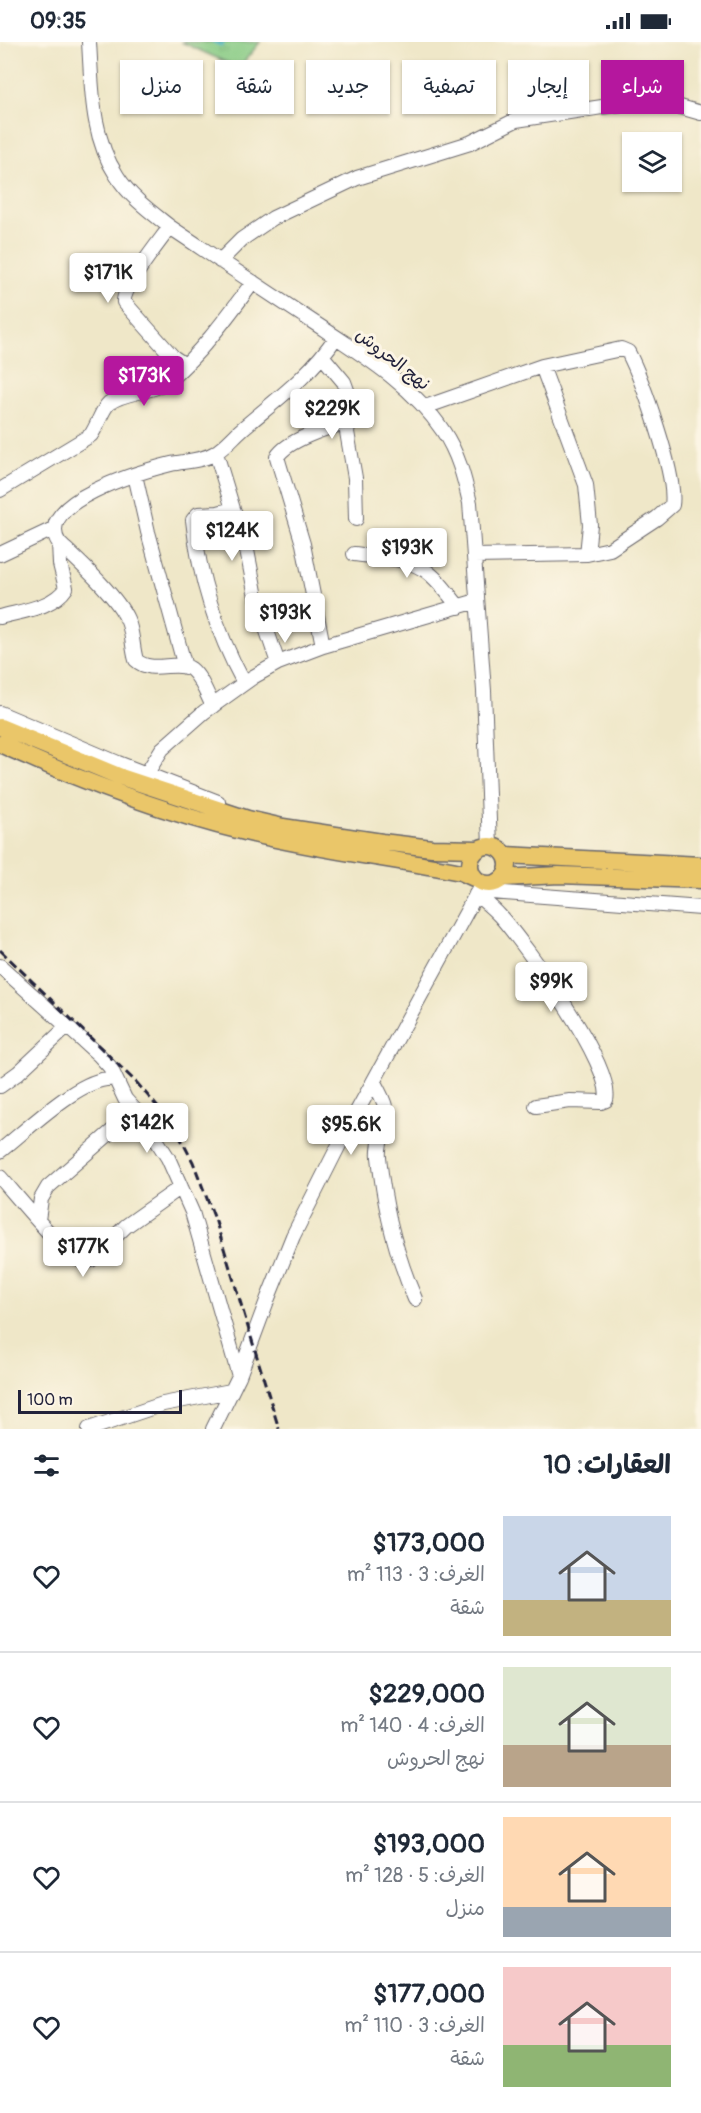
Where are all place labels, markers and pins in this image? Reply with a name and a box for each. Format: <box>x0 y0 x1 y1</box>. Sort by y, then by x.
pin: $171K <box>66 253 150 304</box>
pin: $173K <box>102 356 186 407</box>
pin: $229K <box>290 389 374 440</box>
pin: $124K <box>190 511 274 562</box>
pin: $193K <box>365 528 449 579</box>
pin: $193K <box>243 593 327 644</box>
pin: $99K <box>515 962 587 1013</box>
pin: $142K <box>105 1103 189 1154</box>
pin: $95.6K <box>302 1105 400 1156</box>
pin: $177K <box>41 1227 125 1278</box>

